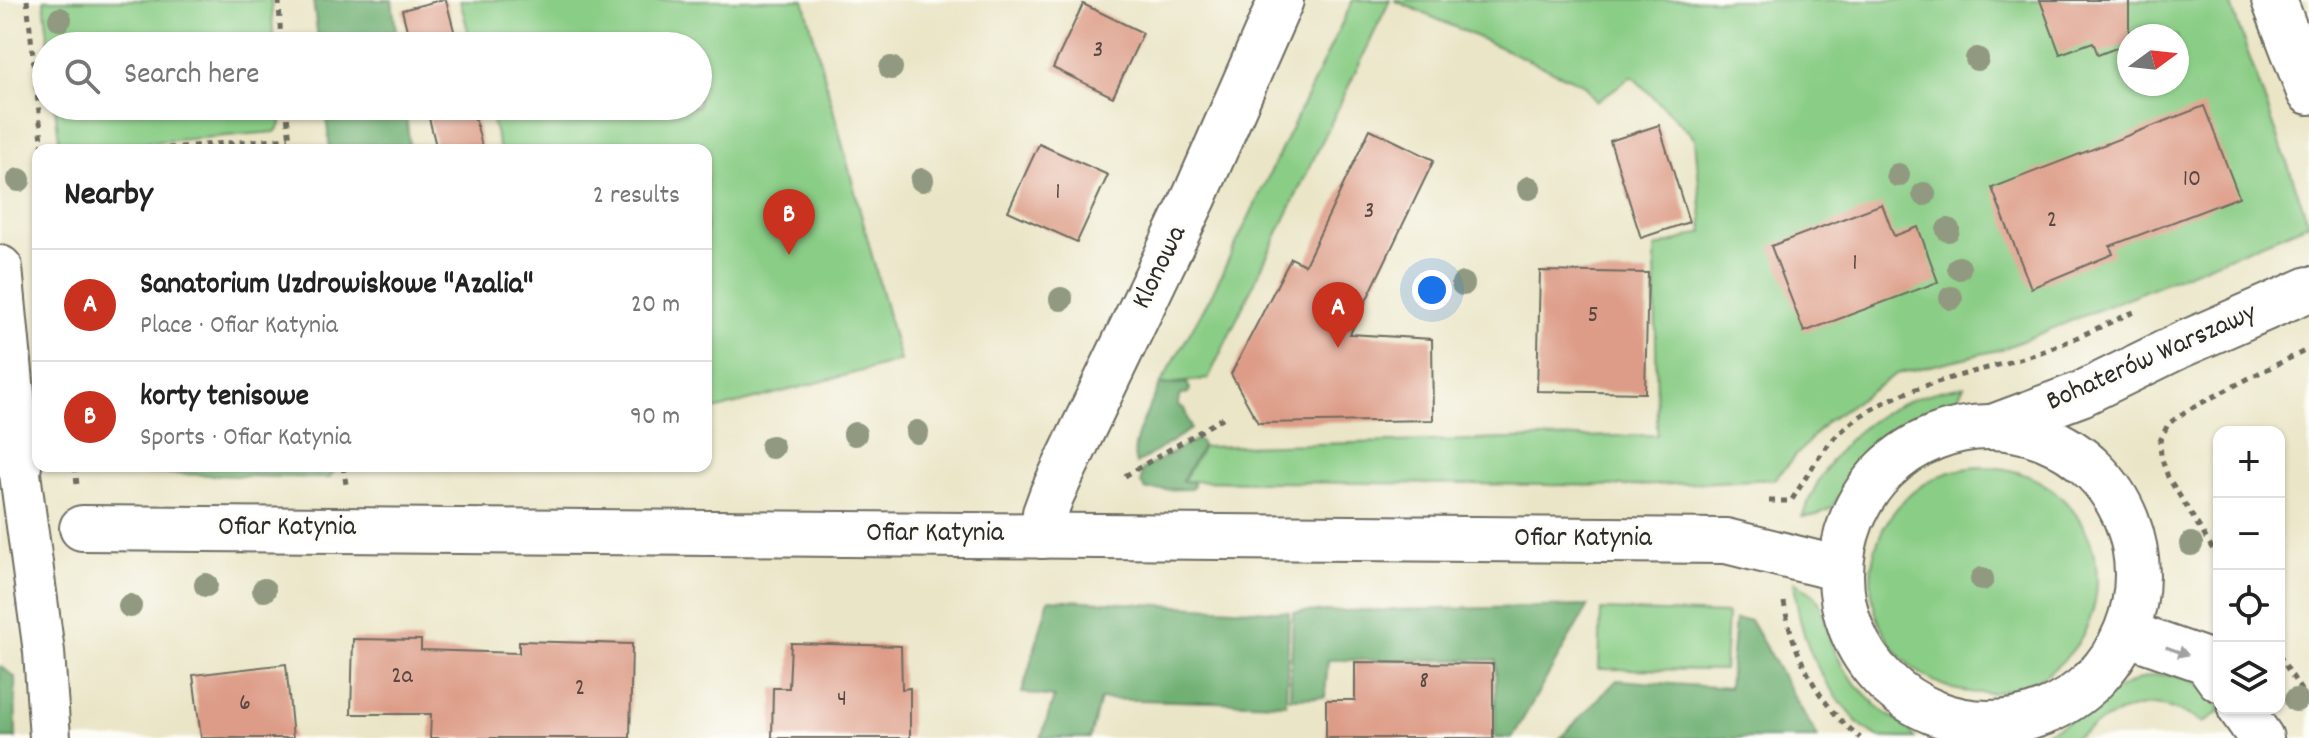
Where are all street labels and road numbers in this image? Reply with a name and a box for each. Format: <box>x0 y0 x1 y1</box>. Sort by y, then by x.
street label: Klonowa <box>1124 219 1199 317</box>
street label: Bohaterów Warszawy <box>2041 294 2264 423</box>
street label: Ofiar Katynia <box>218 509 357 549</box>
street label: Ofiar Katynia <box>866 515 1005 555</box>
street label: Ofiar Katynia <box>1514 520 1653 560</box>

